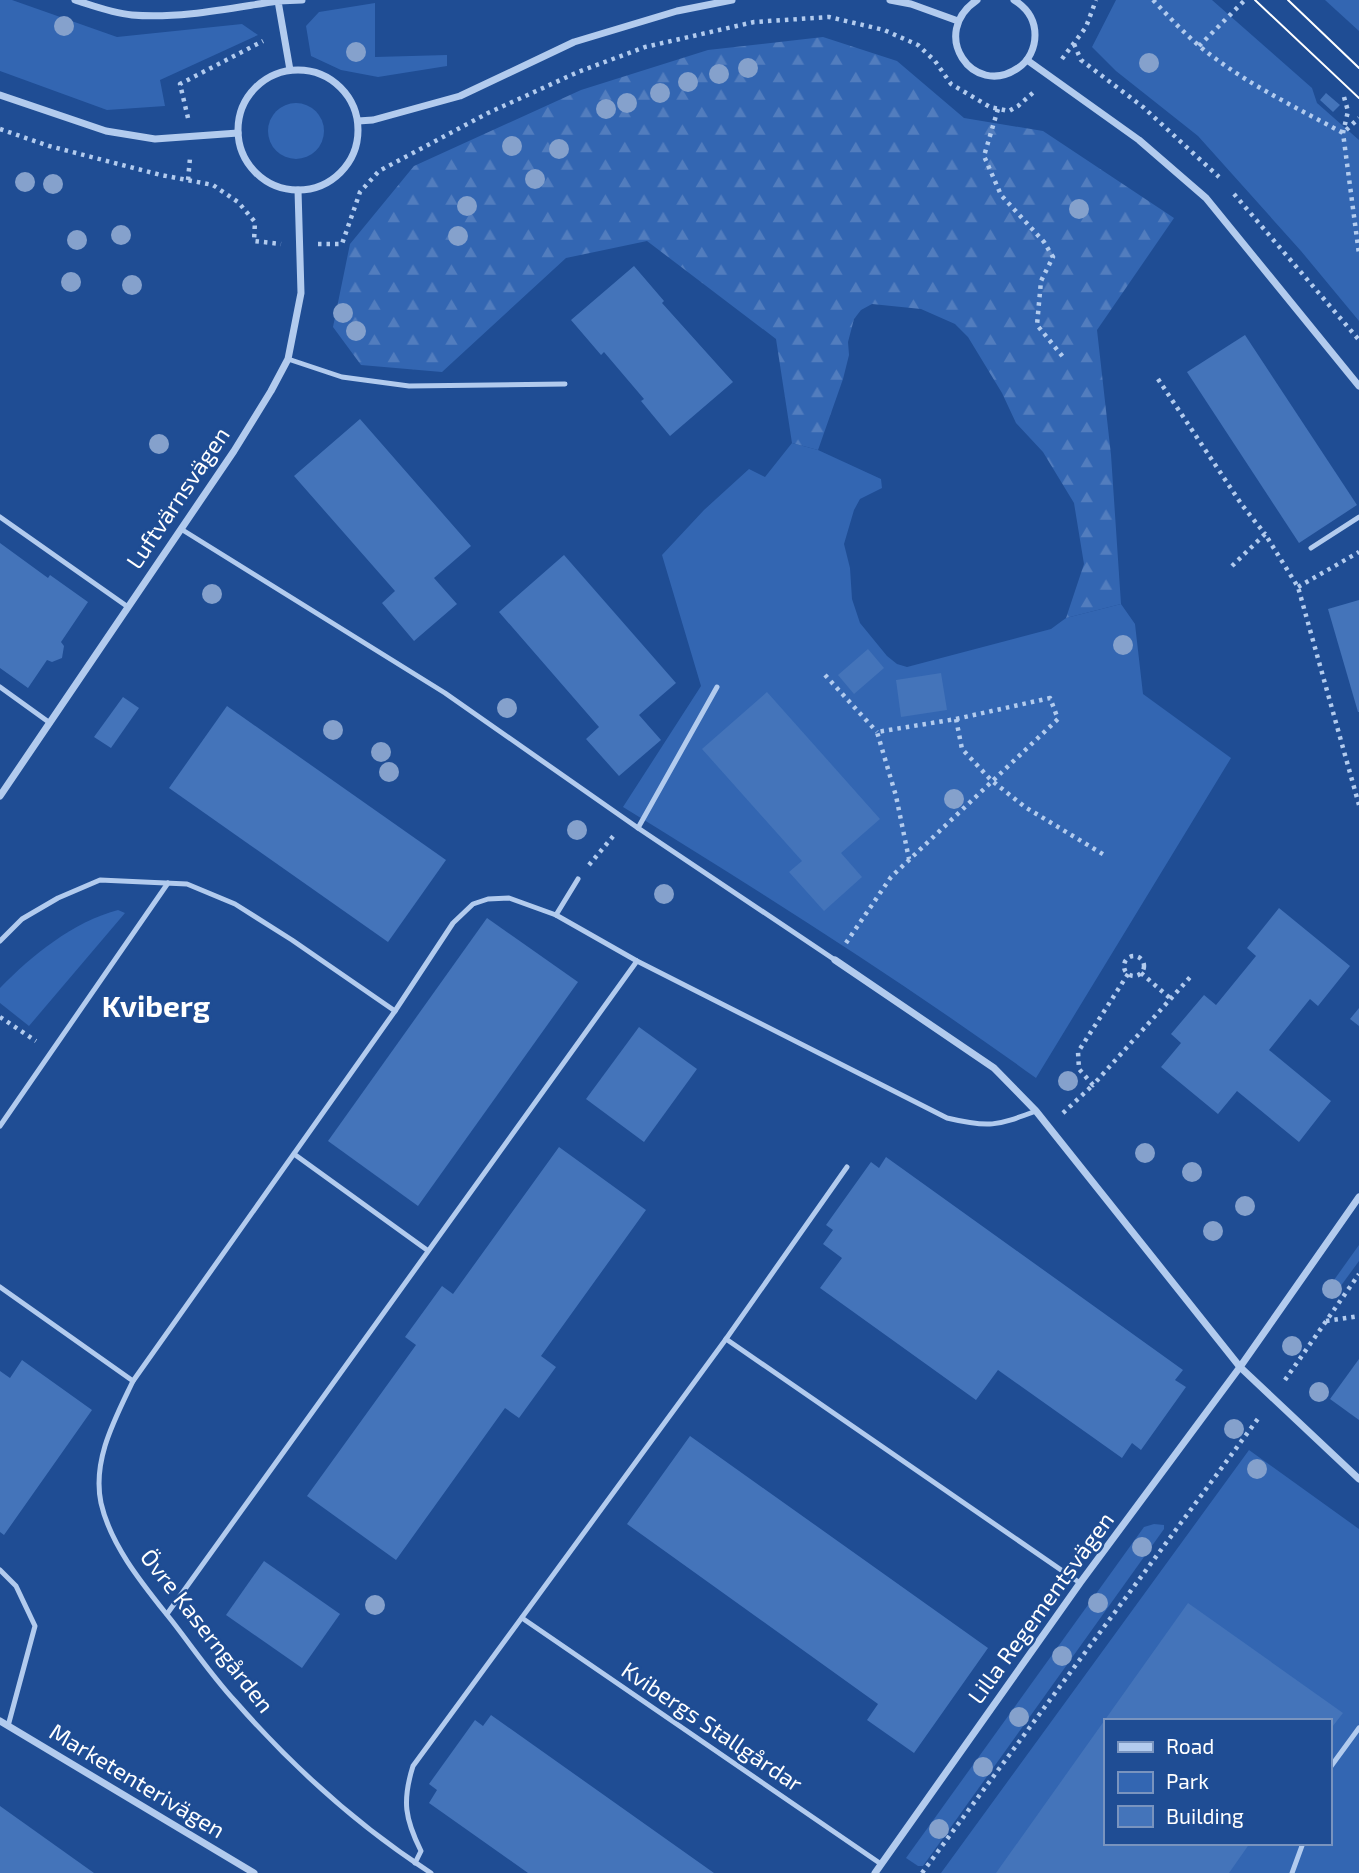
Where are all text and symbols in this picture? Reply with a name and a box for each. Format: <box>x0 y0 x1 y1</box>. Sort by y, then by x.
street label: Luftvärnsvägen <box>120 421 235 573</box>
district label: Kviberg <box>102 987 211 1023</box>
street label: Lilla Regementsvägen <box>961 1506 1119 1709</box>
street label: Övre Kaserngården <box>135 1543 280 1718</box>
street label: Kvibergs Stallgårdar <box>617 1655 808 1797</box>
street label: Marketenterivägen <box>45 1717 230 1843</box>
legend <box>1104 1719 1331 1845</box>
text: Road <box>1166 1733 1214 1758</box>
text: Park <box>1166 1768 1209 1793</box>
text: Building <box>1166 1803 1244 1828</box>

